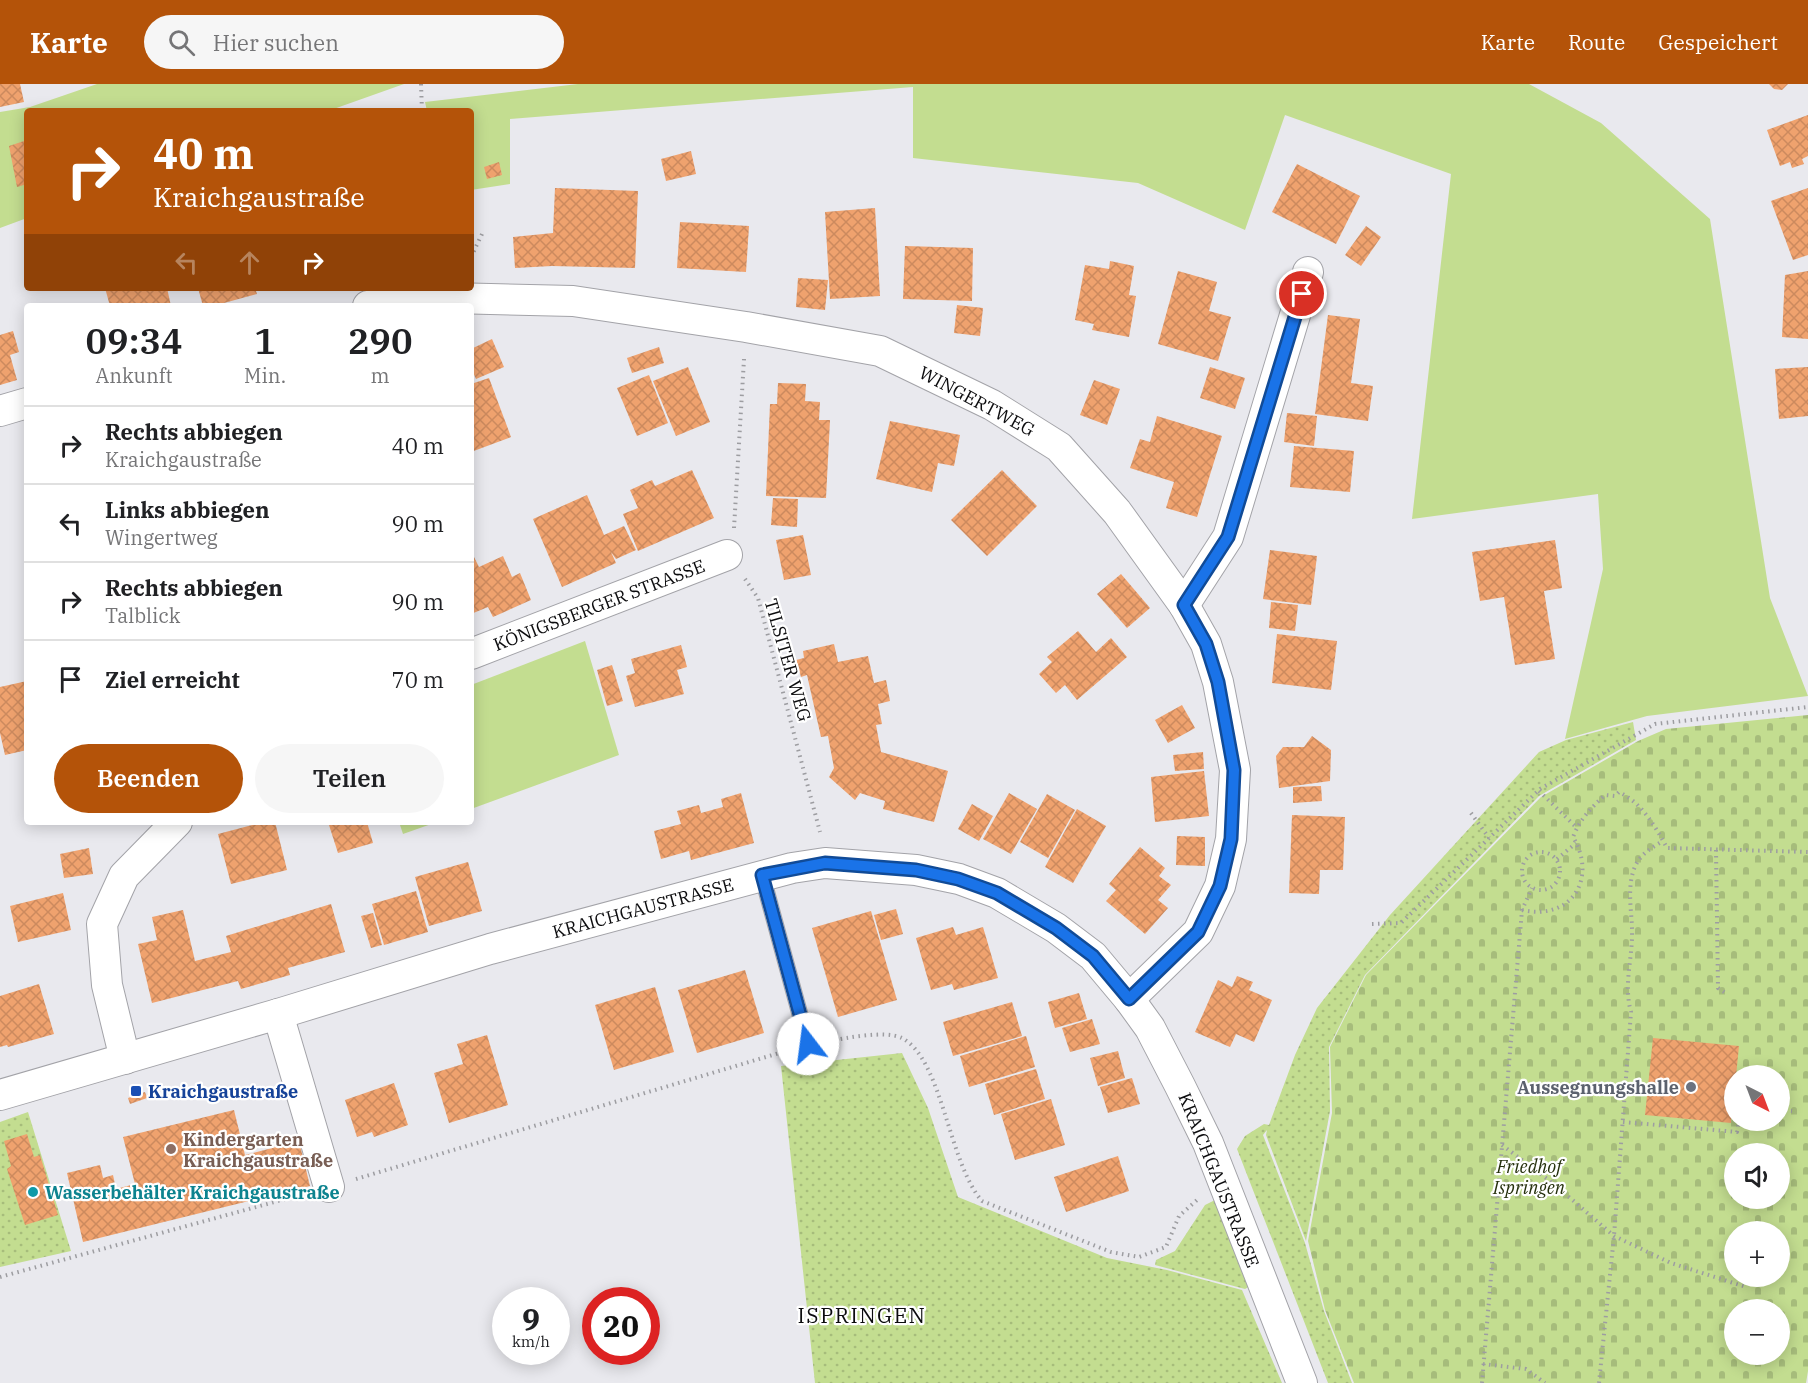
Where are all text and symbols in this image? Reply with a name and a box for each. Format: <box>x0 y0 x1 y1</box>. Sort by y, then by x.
search box <box>144 15 564 69</box>
text: Karte <box>30 24 108 61</box>
icon: search <box>165 26 198 59</box>
text: Hier suchen <box>213 28 339 57</box>
text: Karte <box>1481 28 1535 56</box>
text: Route <box>1568 28 1625 56</box>
text: Gespeichert <box>1658 28 1778 56</box>
text: 40 m <box>153 126 254 181</box>
icon: right <box>54 132 132 210</box>
text: Kraichgaustraße <box>153 179 365 214</box>
icon: left <box>170 246 203 279</box>
icon: ahead <box>233 246 266 279</box>
icon: right <box>296 246 329 279</box>
pin <box>1276 268 1327 319</box>
icon: arrive <box>1285 277 1318 310</box>
text: 09:34 <box>85 317 183 364</box>
text: 1 <box>254 317 276 364</box>
text: 290 <box>348 317 413 364</box>
street label: WINGERTWEG <box>915 361 1039 441</box>
text: Ankunft <box>96 362 173 389</box>
text: Min. <box>244 362 286 389</box>
text: m <box>371 362 390 389</box>
text: Rechts abbiegen <box>105 417 283 446</box>
icon: right <box>54 429 87 462</box>
text: 40 m <box>392 431 444 460</box>
text: Kraichgaustraße <box>105 446 262 473</box>
text: Links abbiegen <box>105 495 270 524</box>
icon: left <box>54 507 87 540</box>
text: 90 m <box>392 509 444 538</box>
text: Wingertweg <box>105 524 218 551</box>
street label: KÖNIGSBERGER STRASSE <box>490 554 708 656</box>
text: Rechts abbiegen <box>105 573 283 602</box>
icon: right <box>54 585 87 618</box>
text: 90 m <box>392 587 444 616</box>
street label: TILSITER WEG <box>759 596 817 724</box>
text: Talblick <box>105 602 180 629</box>
icon: arrive <box>54 663 87 696</box>
text: Ziel erreicht <box>105 665 240 694</box>
text: 70 m <box>392 665 444 694</box>
button: Beenden <box>54 744 243 813</box>
button: Teilen <box>255 744 444 813</box>
street label: KRAICHGAUSTRASSE <box>550 873 736 943</box>
position arrow <box>776 1012 840 1076</box>
north arrow <box>1724 1065 1790 1131</box>
map controls <box>1724 1065 1790 1365</box>
place label: Aussegnungshalle <box>1517 1076 1679 1099</box>
place label: Kraichgaustraße <box>148 1080 298 1103</box>
marker: Aussegnungshalle <box>1684 1080 1698 1094</box>
marker: Kraichgaustraße <box>129 1084 143 1098</box>
street label: KRAICHGAUSTRASSE <box>1173 1089 1265 1271</box>
place label: Kindergarten Kraichgaustraße <box>183 1128 333 1172</box>
marker: Kindergarten Kraichgaustraße <box>164 1142 178 1156</box>
button: sound <box>1724 1143 1790 1209</box>
park label: Friedhof Ispringen <box>1492 1155 1566 1199</box>
place label: Wasserbehälter Kraichgaustraße <box>45 1181 340 1204</box>
marker: Wasserbehälter Kraichgaustraße <box>26 1185 40 1199</box>
button: + <box>1724 1221 1790 1287</box>
speed limit sign: 20 <box>582 1287 660 1365</box>
text: 9 <box>522 1299 540 1338</box>
button: − <box>1724 1299 1790 1365</box>
district label: ISPRINGEN <box>798 1301 926 1329</box>
text: km/h <box>512 1332 550 1351</box>

